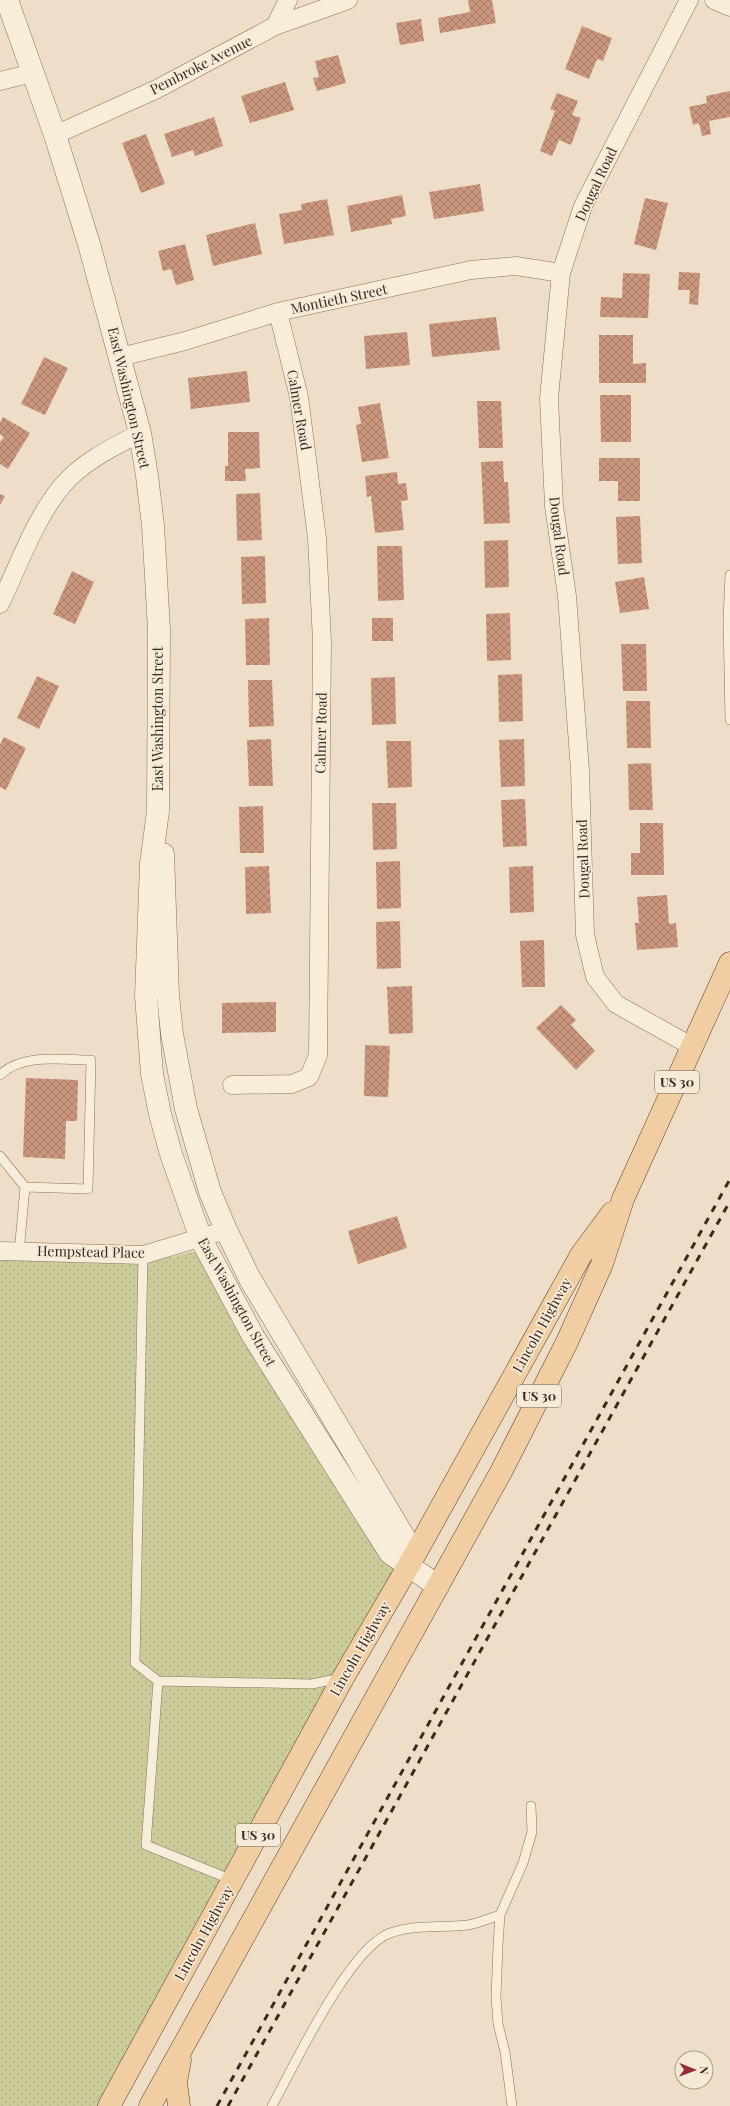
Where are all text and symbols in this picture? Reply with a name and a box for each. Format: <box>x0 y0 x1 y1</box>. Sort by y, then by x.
street label: Pembroke Avenue <box>146 31 255 99</box>
street label: Dougal Road <box>570 144 621 224</box>
street label: Montieth Street <box>289 279 390 318</box>
street label: East Washington Street <box>104 325 155 472</box>
street label: Calmer Road <box>283 368 316 452</box>
street label: Dougal Road <box>545 495 574 577</box>
street label: East Washington Street <box>148 646 167 791</box>
street label: Calmer Road <box>310 692 331 774</box>
street label: Dougal Road <box>572 819 593 899</box>
road number: US 30 <box>655 1071 699 1093</box>
street label: East Washington Street <box>194 1234 281 1371</box>
street label: Hempstead Place <box>37 1241 145 1262</box>
street label: Lincoln Highway <box>508 1274 575 1376</box>
road number: US 30 <box>517 1385 561 1407</box>
street label: Lincoln Highway <box>325 1598 394 1699</box>
road number: US 30 <box>236 1824 280 1846</box>
street label: Lincoln Highway <box>170 1882 237 1984</box>
north arrow <box>674 2050 714 2090</box>
text: N <box>697 2066 712 2074</box>

